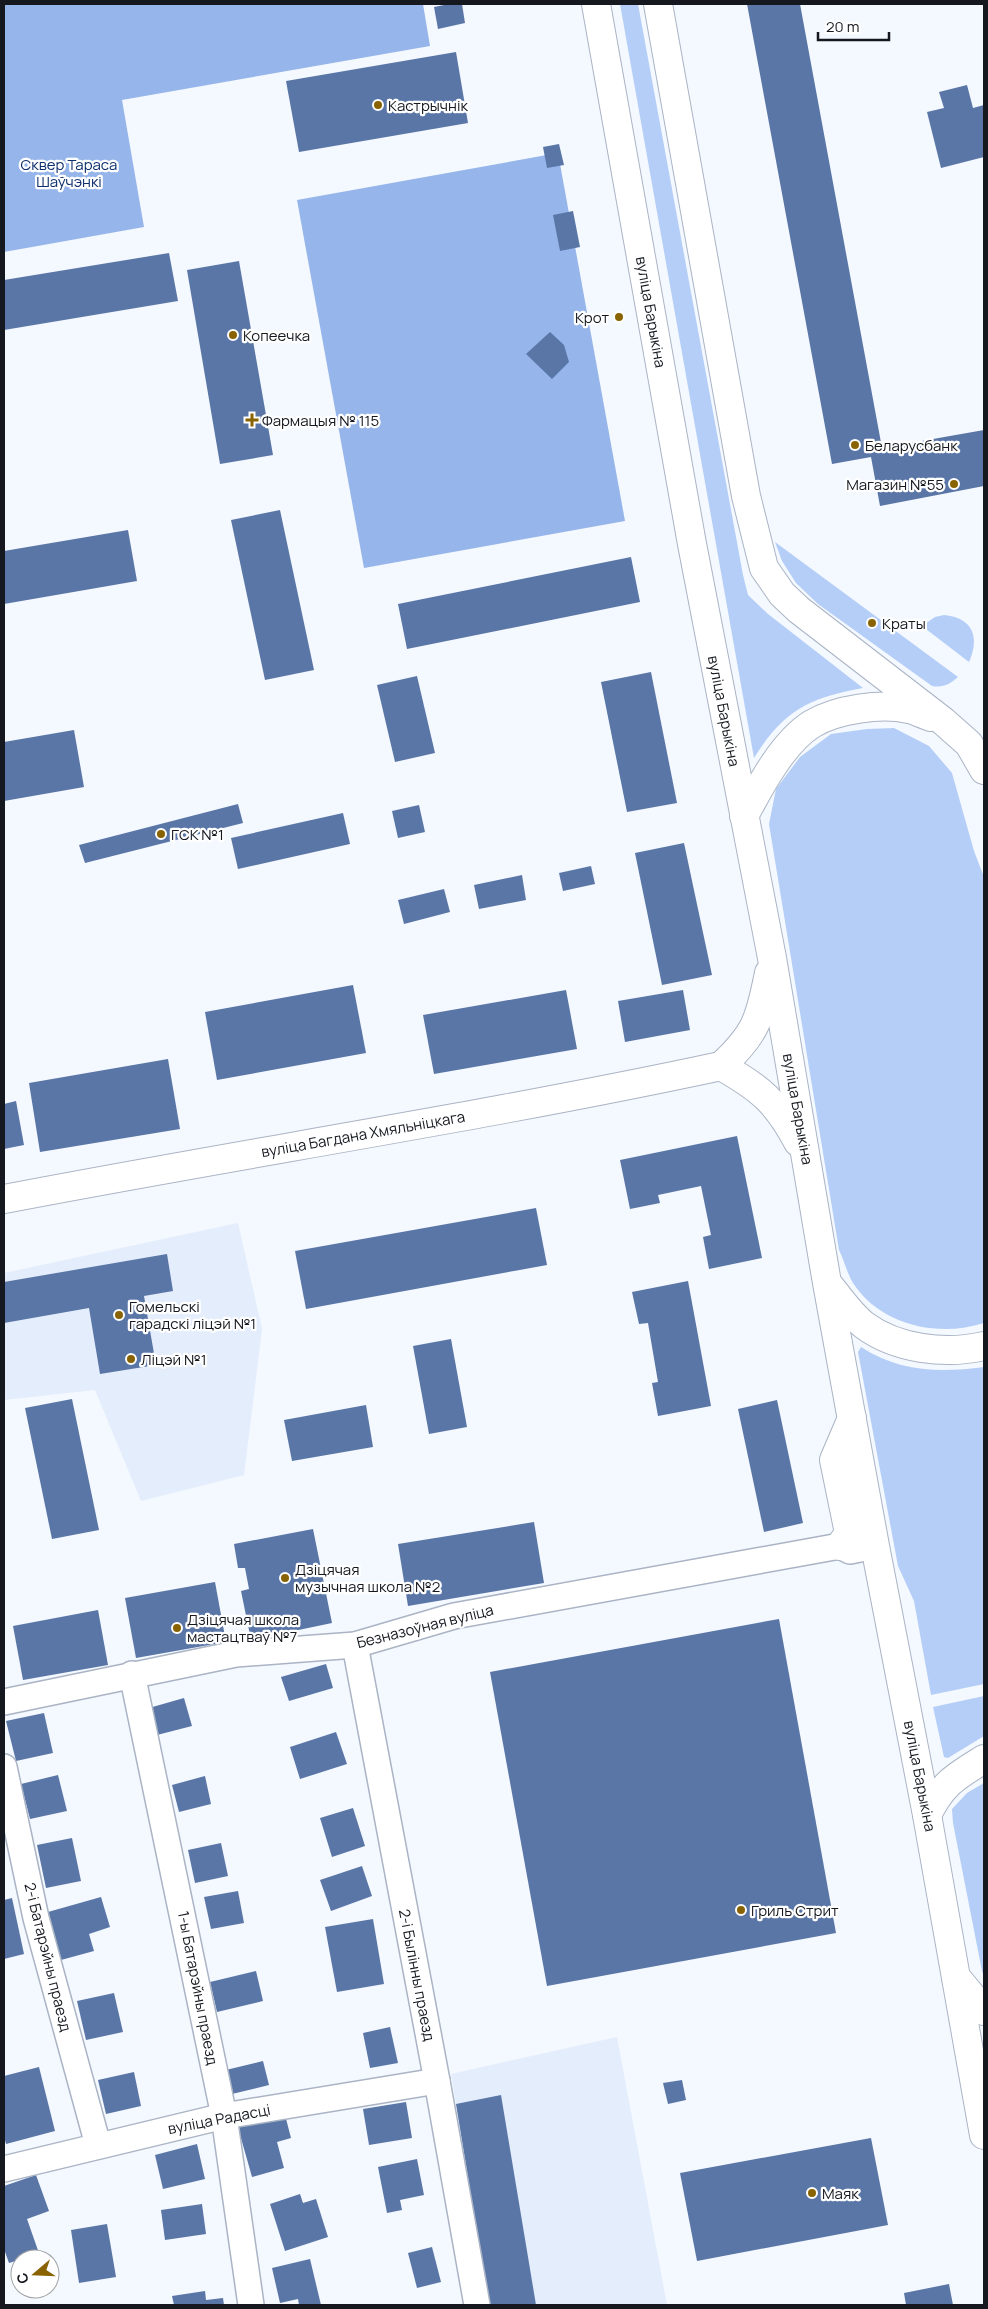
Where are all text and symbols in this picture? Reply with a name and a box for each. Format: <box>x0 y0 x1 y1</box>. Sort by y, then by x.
scale bar <box>818 10 889 42</box>
text: 20 m <box>826 16 859 37</box>
place label: Кастрычнік <box>388 95 468 116</box>
marker: Кастрычнік <box>372 99 384 111</box>
park label: Сквер Тараса Шаўчэнкі <box>21 154 117 192</box>
street label: вуліца Барыкіна <box>631 255 671 369</box>
place label: Крот <box>575 307 609 328</box>
marker: Крот <box>613 311 625 323</box>
place label: Копеечка <box>243 325 310 346</box>
marker: Копеечка <box>227 329 239 341</box>
place label: Фармацыя № 115 <box>262 410 379 431</box>
marker: Фармацыя № 115 <box>246 414 258 426</box>
place label: Беларусбанк <box>865 435 958 456</box>
marker: Беларусбанк <box>849 439 861 451</box>
place label: Магазин №55 <box>846 474 944 495</box>
marker: Магазин №55 <box>948 478 960 490</box>
place label: Краты <box>882 613 926 634</box>
marker: Краты <box>866 617 878 629</box>
street label: вуліца Барыкіна <box>703 654 745 768</box>
place label: ГСК №1 <box>171 824 224 845</box>
marker: ГСК №1 <box>155 828 167 840</box>
street label: вуліца Барыкіна <box>778 1052 818 1166</box>
street label: вуліца Багдана Хмяльніцкага <box>259 1106 467 1162</box>
place label: Гомельскі гарадскі ліцэй №1 <box>129 1296 256 1334</box>
marker: Гомельскі гарадскі ліцэй №1 <box>113 1309 125 1321</box>
place label: Ліцэй №1 <box>141 1349 207 1370</box>
marker: Ліцэй №1 <box>125 1353 137 1365</box>
place label: Дзіцячая музычная школа №2 <box>295 1559 440 1597</box>
marker: Дзіцячая музычная школа №2 <box>279 1572 291 1584</box>
street label: Безназоўная вуліца <box>354 1599 496 1653</box>
place label: Дзіцячая школа мастацтваў №7 <box>187 1609 299 1647</box>
marker: Дзіцячая школа мастацтваў №7 <box>171 1622 183 1634</box>
street label: вуліца Барыкіна <box>899 1719 941 1833</box>
street label: 2-і Батарэйны праезд <box>19 1880 77 2034</box>
place label: Гриль Стрит <box>751 1900 839 1921</box>
marker: Гриль Стрит <box>735 1904 747 1916</box>
street label: 2-і Былінны праезд <box>394 1907 440 2043</box>
street label: 1-ы Батарэйны праезд <box>173 1909 223 2067</box>
street label: вуліца Радасці <box>166 2099 272 2139</box>
place label: Маяк <box>822 2183 859 2204</box>
marker: Маяк <box>806 2187 818 2199</box>
north arrow <box>10 2249 60 2299</box>
text: С <box>12 2270 33 2286</box>

